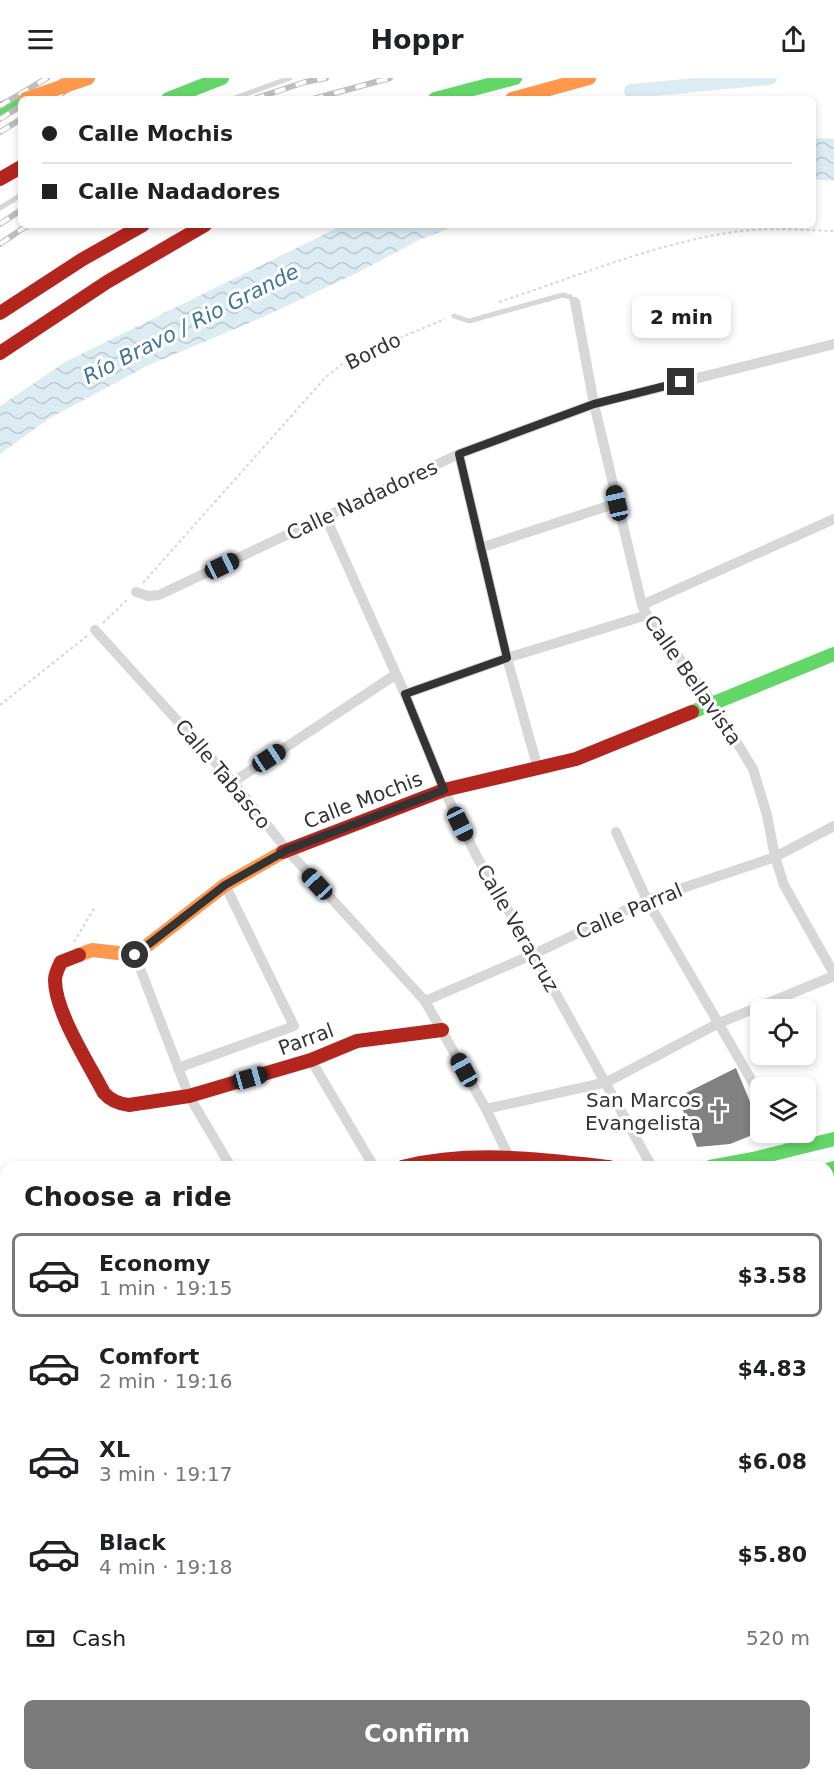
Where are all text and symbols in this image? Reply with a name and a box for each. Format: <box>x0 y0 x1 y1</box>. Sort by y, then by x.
icon: menu <box>24 23 57 56</box>
icon: share <box>777 23 810 56</box>
text: Hoppr <box>370 24 464 55</box>
text: Calle Mochis <box>78 121 233 146</box>
text: Calle Nadadores <box>78 179 280 204</box>
water label: Río Bravo / Rio Grande <box>79 259 303 389</box>
callout: 2 min <box>632 295 730 337</box>
text: 2 min <box>650 305 713 329</box>
street label: Bordo <box>341 327 405 375</box>
route end <box>667 368 694 395</box>
street label: Calle Nadadores <box>283 455 441 545</box>
car <box>604 483 630 523</box>
car <box>202 550 242 582</box>
street label: Calle Bellavista <box>639 610 747 750</box>
street label: Calle Tabasco <box>170 714 276 834</box>
car <box>249 741 289 775</box>
street label: Calle Mochis <box>300 766 426 834</box>
car <box>444 804 476 844</box>
street label: Calle Veracruz <box>472 860 564 996</box>
car <box>298 865 336 903</box>
street label: Calle Parral <box>572 878 686 944</box>
route start <box>121 941 148 968</box>
map controls <box>750 999 816 1143</box>
button: locate <box>750 999 816 1065</box>
street label: Parral <box>275 1018 337 1060</box>
car <box>447 1050 481 1090</box>
car <box>230 1064 270 1092</box>
button: layers <box>750 1077 816 1143</box>
place label: San Marcos Evangelista <box>585 1088 701 1135</box>
church icon: San Marcos Evangelista <box>706 1098 732 1124</box>
text: Choose a ride <box>24 1181 232 1212</box>
icon: car <box>27 1248 81 1302</box>
text: Economy <box>99 1251 210 1276</box>
text: $3.58 <box>737 1263 807 1288</box>
text: 1 min · 19:15 <box>99 1276 233 1300</box>
icon: car <box>27 1341 81 1395</box>
text: Comfort <box>99 1344 199 1369</box>
text: $4.83 <box>737 1356 807 1381</box>
text: 2 min · 19:16 <box>99 1369 233 1393</box>
icon: car <box>27 1434 81 1488</box>
text: XL <box>99 1437 130 1462</box>
text: $6.08 <box>737 1449 807 1474</box>
text: 3 min · 19:17 <box>99 1462 233 1486</box>
icon: car <box>27 1527 81 1581</box>
text: Black <box>99 1530 166 1555</box>
text: $5.80 <box>737 1542 807 1567</box>
text: 4 min · 19:18 <box>99 1555 233 1579</box>
icon: cash <box>24 1622 57 1655</box>
text: Cash <box>72 1626 126 1651</box>
text: 520 m <box>746 1626 810 1650</box>
button: Confirm <box>24 1700 810 1769</box>

